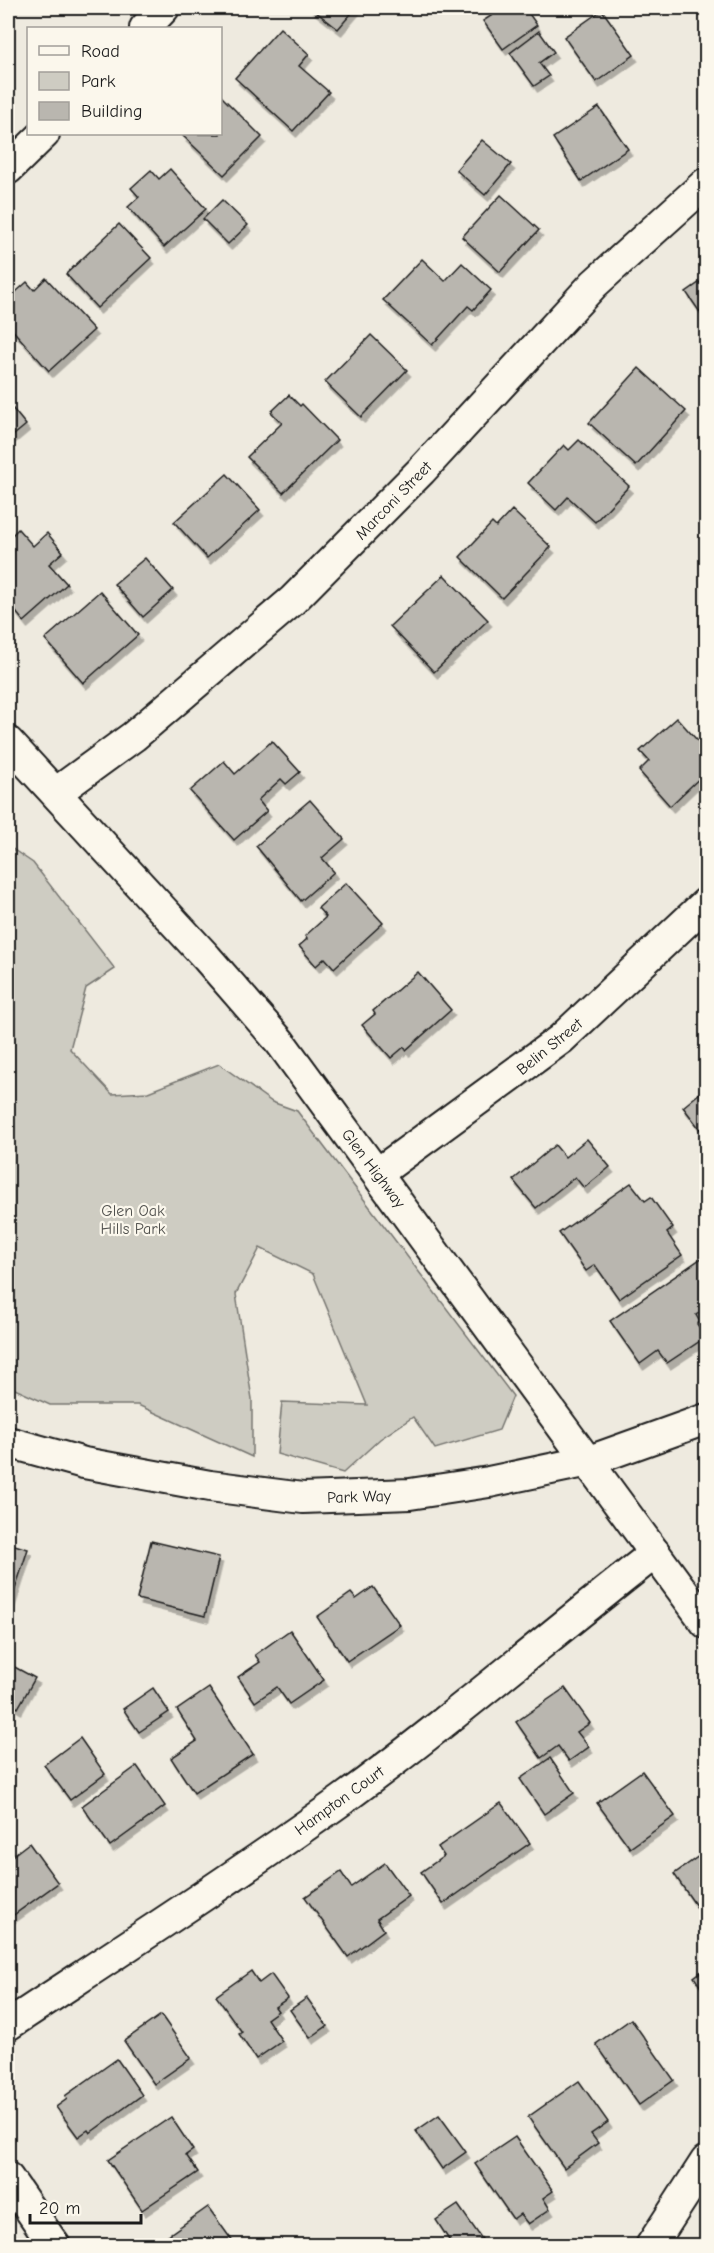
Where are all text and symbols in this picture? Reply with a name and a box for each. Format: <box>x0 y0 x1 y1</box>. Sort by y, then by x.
legend <box>27 27 222 135</box>
text: Road <box>81 41 120 62</box>
text: Park <box>81 71 116 92</box>
text: Building <box>81 101 143 122</box>
street label: Marconi Street <box>352 458 436 543</box>
street label: Belin Street <box>513 1015 586 1079</box>
street label: Glen Highway <box>338 1126 409 1212</box>
park label: Glen Oak Hills Park <box>101 1202 166 1238</box>
street label: Park Way <box>327 1487 392 1507</box>
street label: Hampton Court <box>292 1762 388 1839</box>
scale bar <box>30 2187 141 2225</box>
text: 20 m <box>39 2198 80 2219</box>

